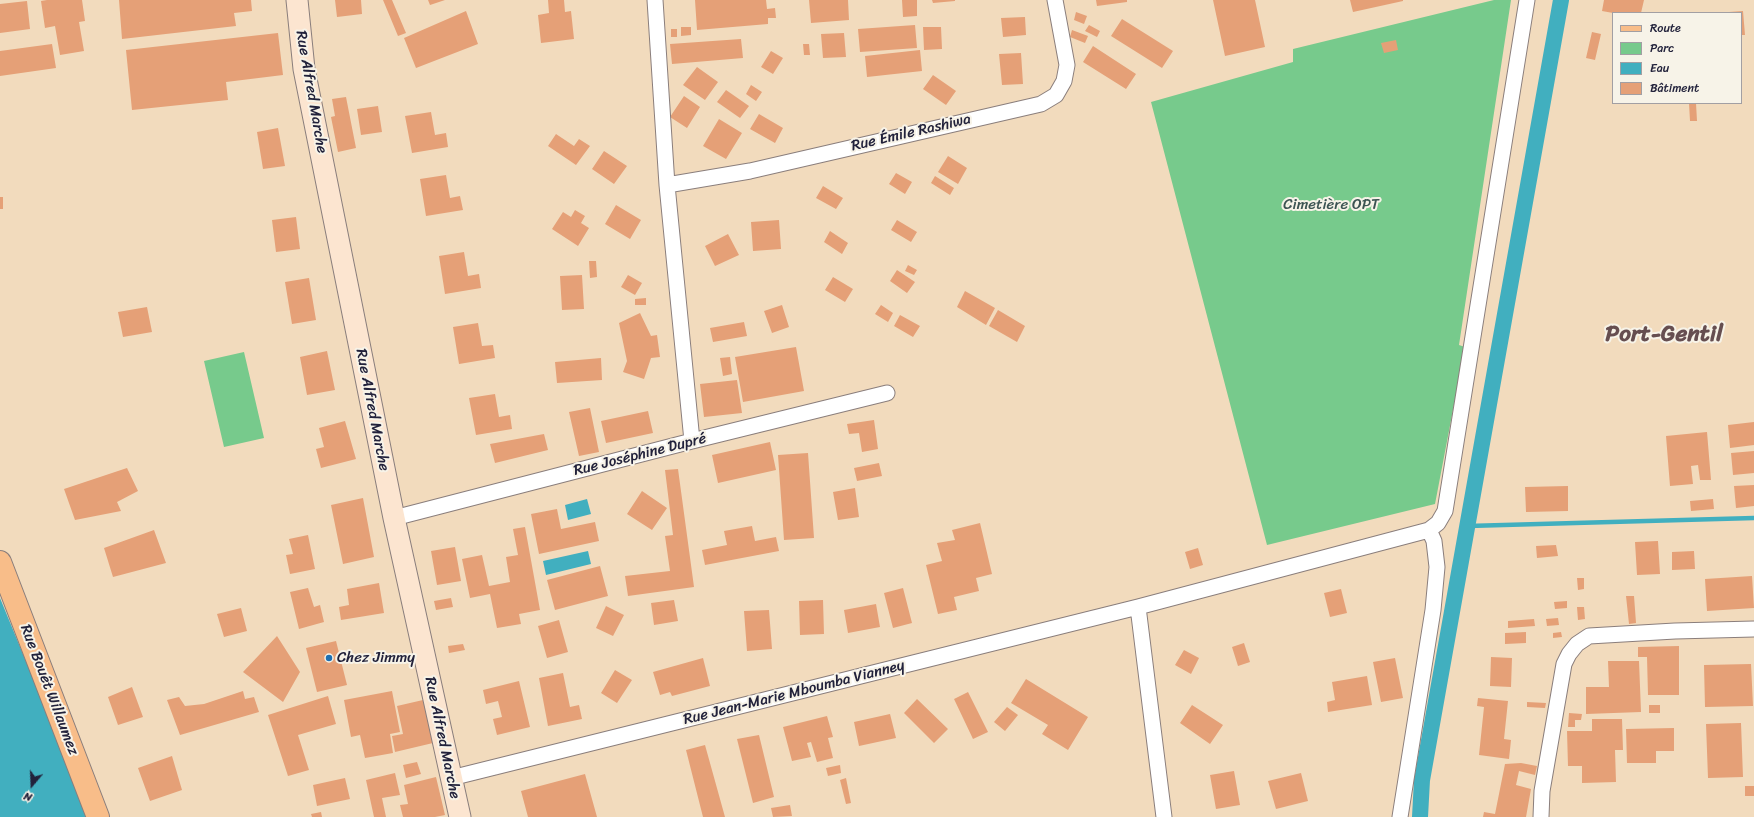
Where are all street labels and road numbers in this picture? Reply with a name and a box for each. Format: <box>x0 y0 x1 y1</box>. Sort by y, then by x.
street label: Rue Alfred Marche <box>291 29 331 155</box>
street label: Rue Émile Rashiwa <box>850 111 972 155</box>
street label: Rue Alfred Marche <box>351 347 393 473</box>
street label: Rue Joséphine Dupré <box>572 430 708 480</box>
street label: Rue Bouêt Willaumez <box>16 622 82 758</box>
street label: Rue Jean-Marie Mboumba Vianney <box>682 657 906 729</box>
street label: Rue Alfred Marche <box>420 675 464 801</box>

